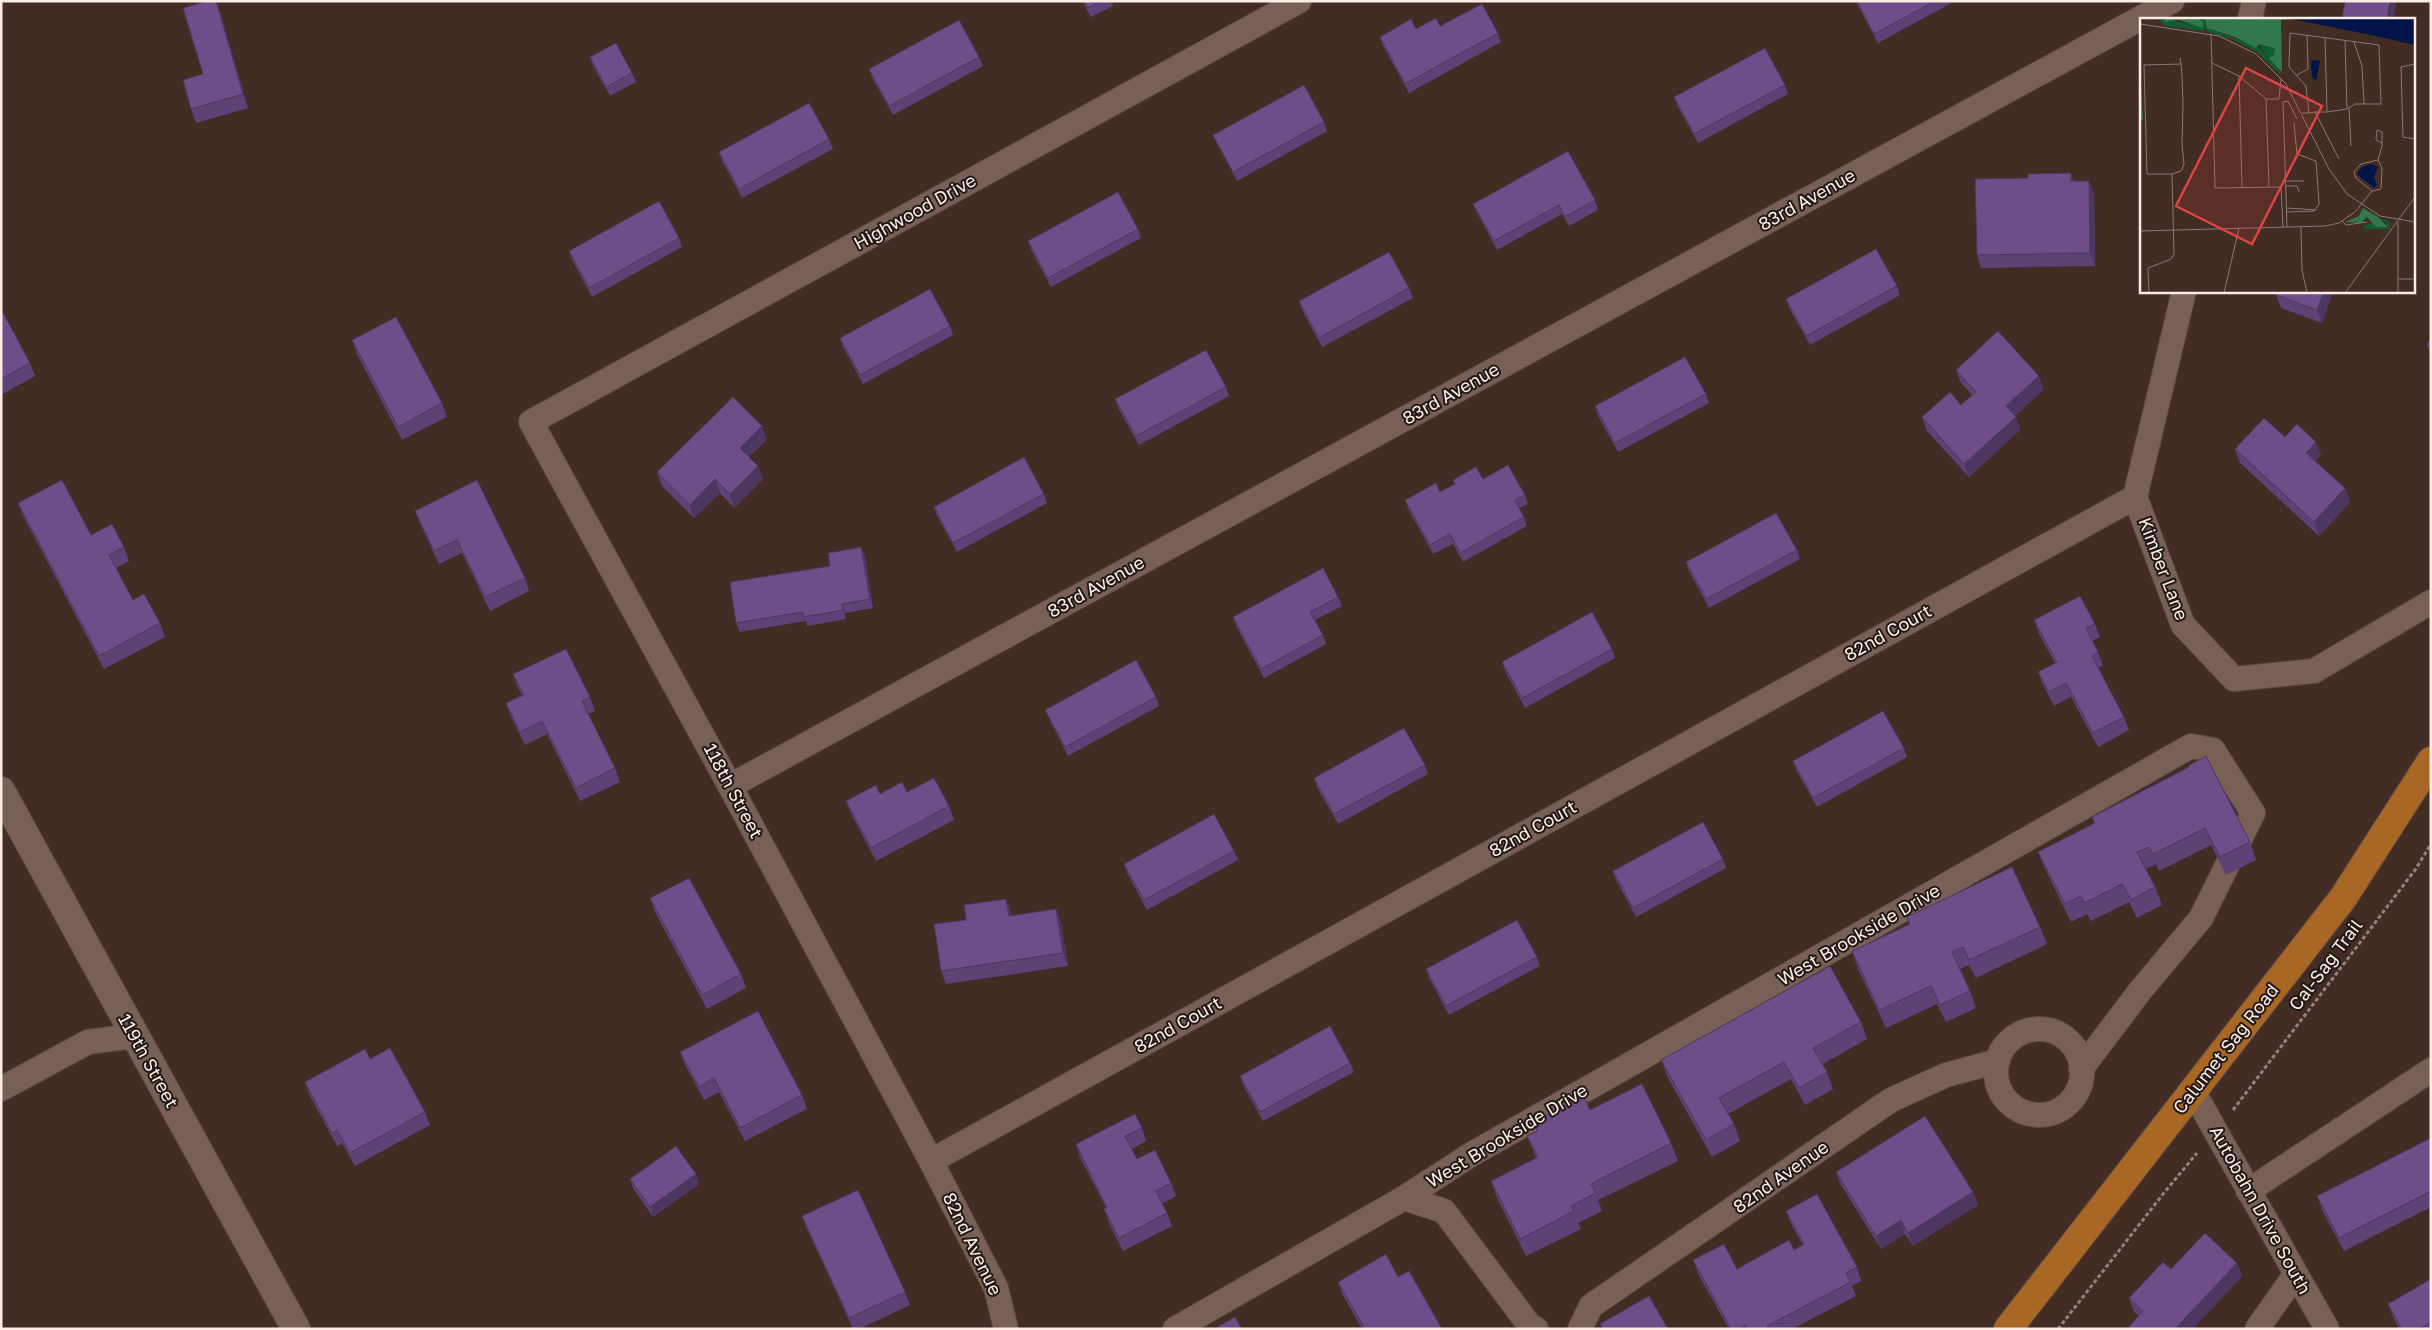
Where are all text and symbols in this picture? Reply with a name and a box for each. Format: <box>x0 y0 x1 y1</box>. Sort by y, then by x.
inset map <box>2140 18 2414 292</box>
street label: 83rd Avenue <box>1754 163 1859 235</box>
street label: Highwood Drive <box>849 168 980 254</box>
street label: 83rd Avenue <box>1398 357 1503 429</box>
street label: Kimber Lane <box>2134 514 2194 623</box>
street label: 83rd Avenue <box>1043 550 1148 622</box>
street label: 82nd Court <box>1840 599 1935 665</box>
street label: 118th Street <box>700 739 768 842</box>
street label: 82nd Court <box>1485 795 1580 861</box>
street label: West Brookside Drive <box>1773 879 1944 990</box>
street label: Cal-Sag Trail <box>2284 914 2367 1014</box>
street label: Calumet Sag Road <box>2168 979 2283 1118</box>
street label: 82nd Court <box>1130 991 1225 1057</box>
street label: 119th Street <box>114 1010 184 1112</box>
street label: West Brookside Drive <box>1422 1078 1591 1192</box>
street label: Autobahn Drive South <box>2205 1122 2316 1298</box>
street label: 82nd Avenue <box>1728 1135 1832 1217</box>
street label: 82nd Avenue <box>939 1189 1007 1299</box>

